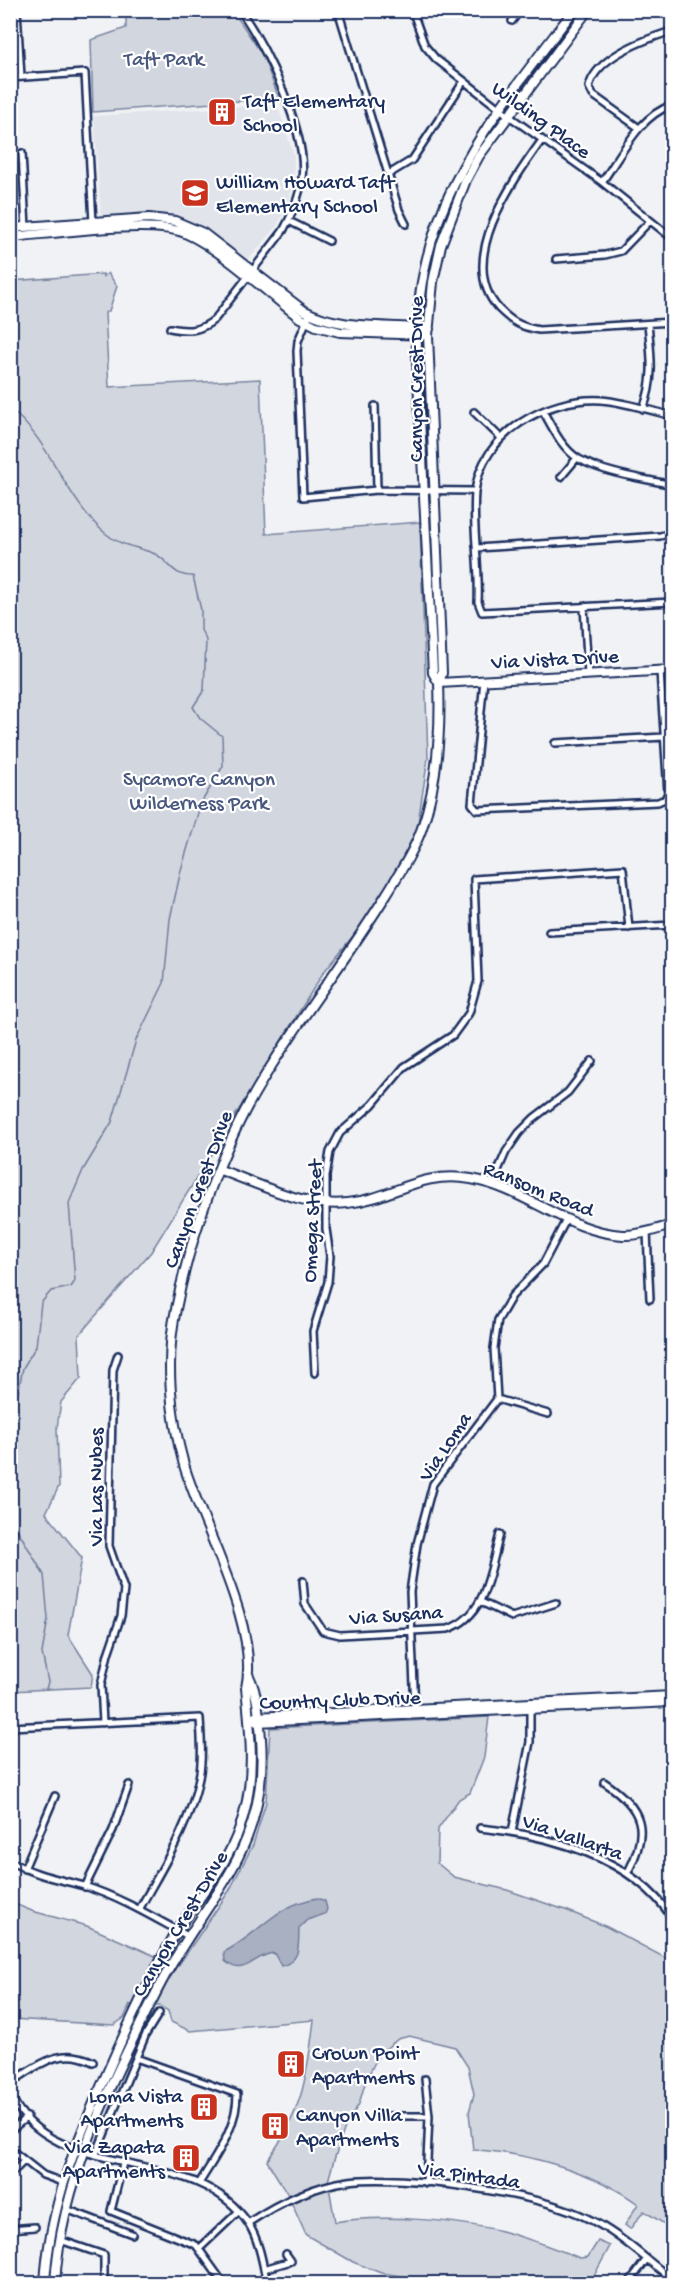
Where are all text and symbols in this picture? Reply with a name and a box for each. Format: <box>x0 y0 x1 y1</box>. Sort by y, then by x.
park label: Taft Park <box>123 49 207 74</box>
street label: Wilding Place <box>485 77 595 167</box>
place label: Taft Elementary School <box>242 91 385 140</box>
building icon: Taft Elementary School <box>206 96 238 128</box>
place label: William Howard Taft Elementary School <box>216 172 396 221</box>
school or university icon: William Howard Taft Elementary School <box>179 177 211 209</box>
street label: Canyon Crest Drive <box>406 295 431 462</box>
street label: Via Vista Drive <box>490 646 621 677</box>
park label: Sycamore Canyon Wilderness Park <box>123 769 275 818</box>
street label: Canyon Crest Drive <box>160 1107 241 1272</box>
street label: Omega Street <box>299 1157 330 1283</box>
street label: Ransom Road <box>479 1158 598 1225</box>
street label: Via Loma <box>414 1408 480 1488</box>
street label: Via Las Nubes <box>86 1427 111 1547</box>
street label: Via Susana <box>348 1602 445 1633</box>
street label: Country Club Drive <box>259 1687 422 1718</box>
street label: Via Vallarta <box>517 1810 627 1869</box>
street label: Canyon Crest Drive <box>129 1846 236 2002</box>
place label: Crown Point Apartments <box>312 2043 421 2092</box>
building icon: Crown Point Apartments <box>275 2048 307 2080</box>
place label: Loma Vista Apartments <box>81 2086 184 2135</box>
building icon: Loma Vista Apartments <box>188 2091 220 2123</box>
place label: Canyon Villa Apartments <box>296 2105 404 2154</box>
building icon: Canyon Villa Apartments <box>259 2110 291 2142</box>
place label: Via Zapata Apartments <box>63 2137 166 2186</box>
building icon: Via Zapata Apartments <box>170 2142 202 2174</box>
street label: Via Pintada <box>415 2158 523 2197</box>

